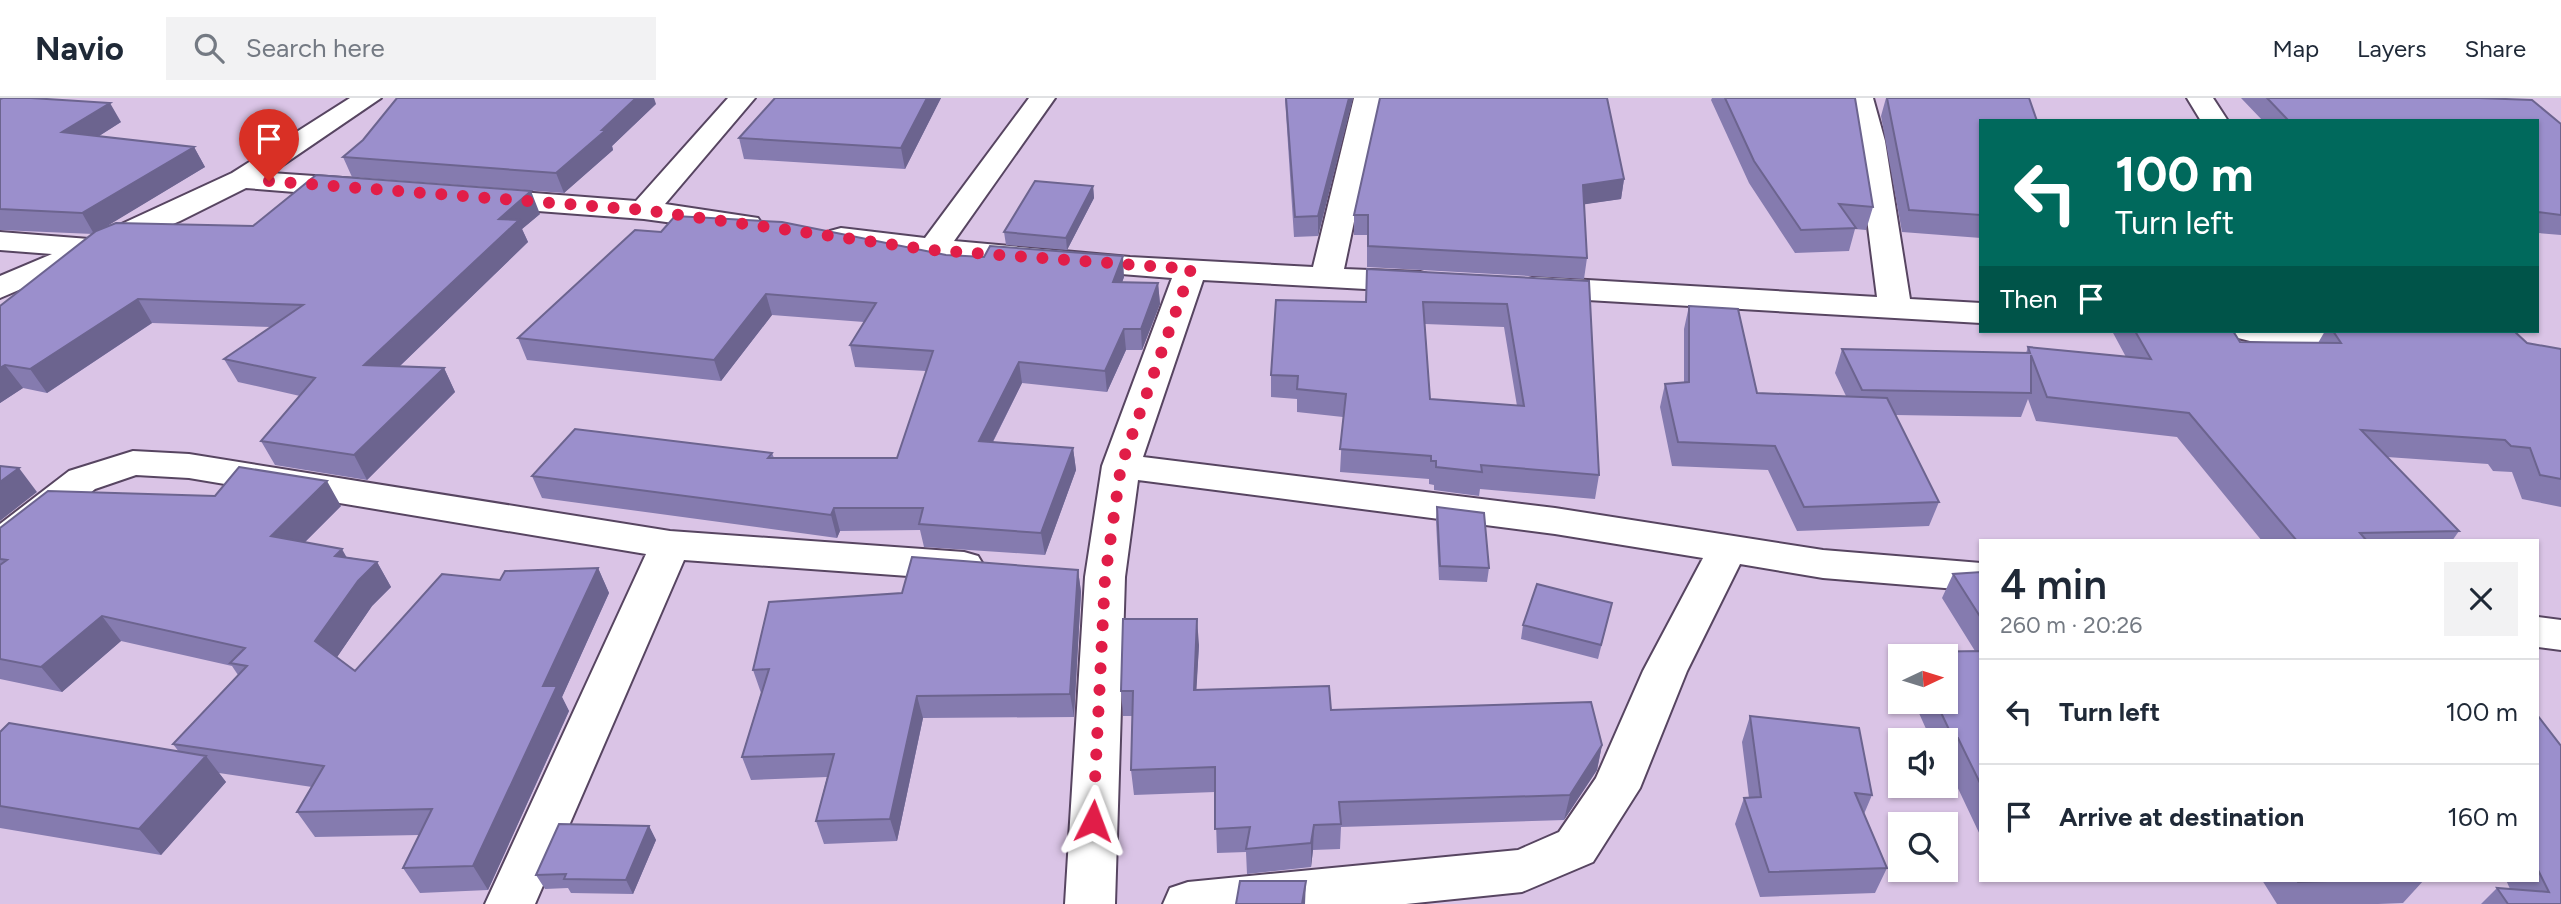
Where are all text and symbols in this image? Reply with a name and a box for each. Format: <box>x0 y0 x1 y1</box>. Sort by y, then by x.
search box <box>166 17 656 80</box>
text: Navio <box>35 29 124 68</box>
icon: search <box>190 29 228 67</box>
text: Search here <box>246 32 385 64</box>
text: Map <box>2272 34 2319 63</box>
text: Layers <box>2357 34 2426 63</box>
text: Share <box>2464 34 2526 63</box>
pin <box>239 109 299 181</box>
icon: arrive <box>250 120 288 158</box>
text: 100 m <box>2115 144 2254 203</box>
icon: left <box>2000 147 2091 238</box>
text: Turn left <box>2115 204 2234 242</box>
icon: arrive <box>2072 280 2110 318</box>
text: Then <box>2000 283 2058 315</box>
text: 4 min <box>2000 559 2107 610</box>
button: close <box>2444 562 2518 636</box>
text: 260 m · 20:26 <box>2000 611 2142 639</box>
north arrow <box>1888 644 1958 714</box>
map controls <box>1888 644 1958 882</box>
icon: left <box>2000 693 2038 731</box>
text: Turn left <box>2059 696 2160 728</box>
text: 100 m <box>2445 696 2518 728</box>
button: sound <box>1888 728 1958 798</box>
position arrow <box>1056 784 1130 858</box>
icon: arrive <box>2000 798 2038 836</box>
text: Arrive at destination <box>2059 801 2304 833</box>
text: 160 m <box>2447 801 2518 833</box>
button: search <box>1888 812 1958 882</box>

